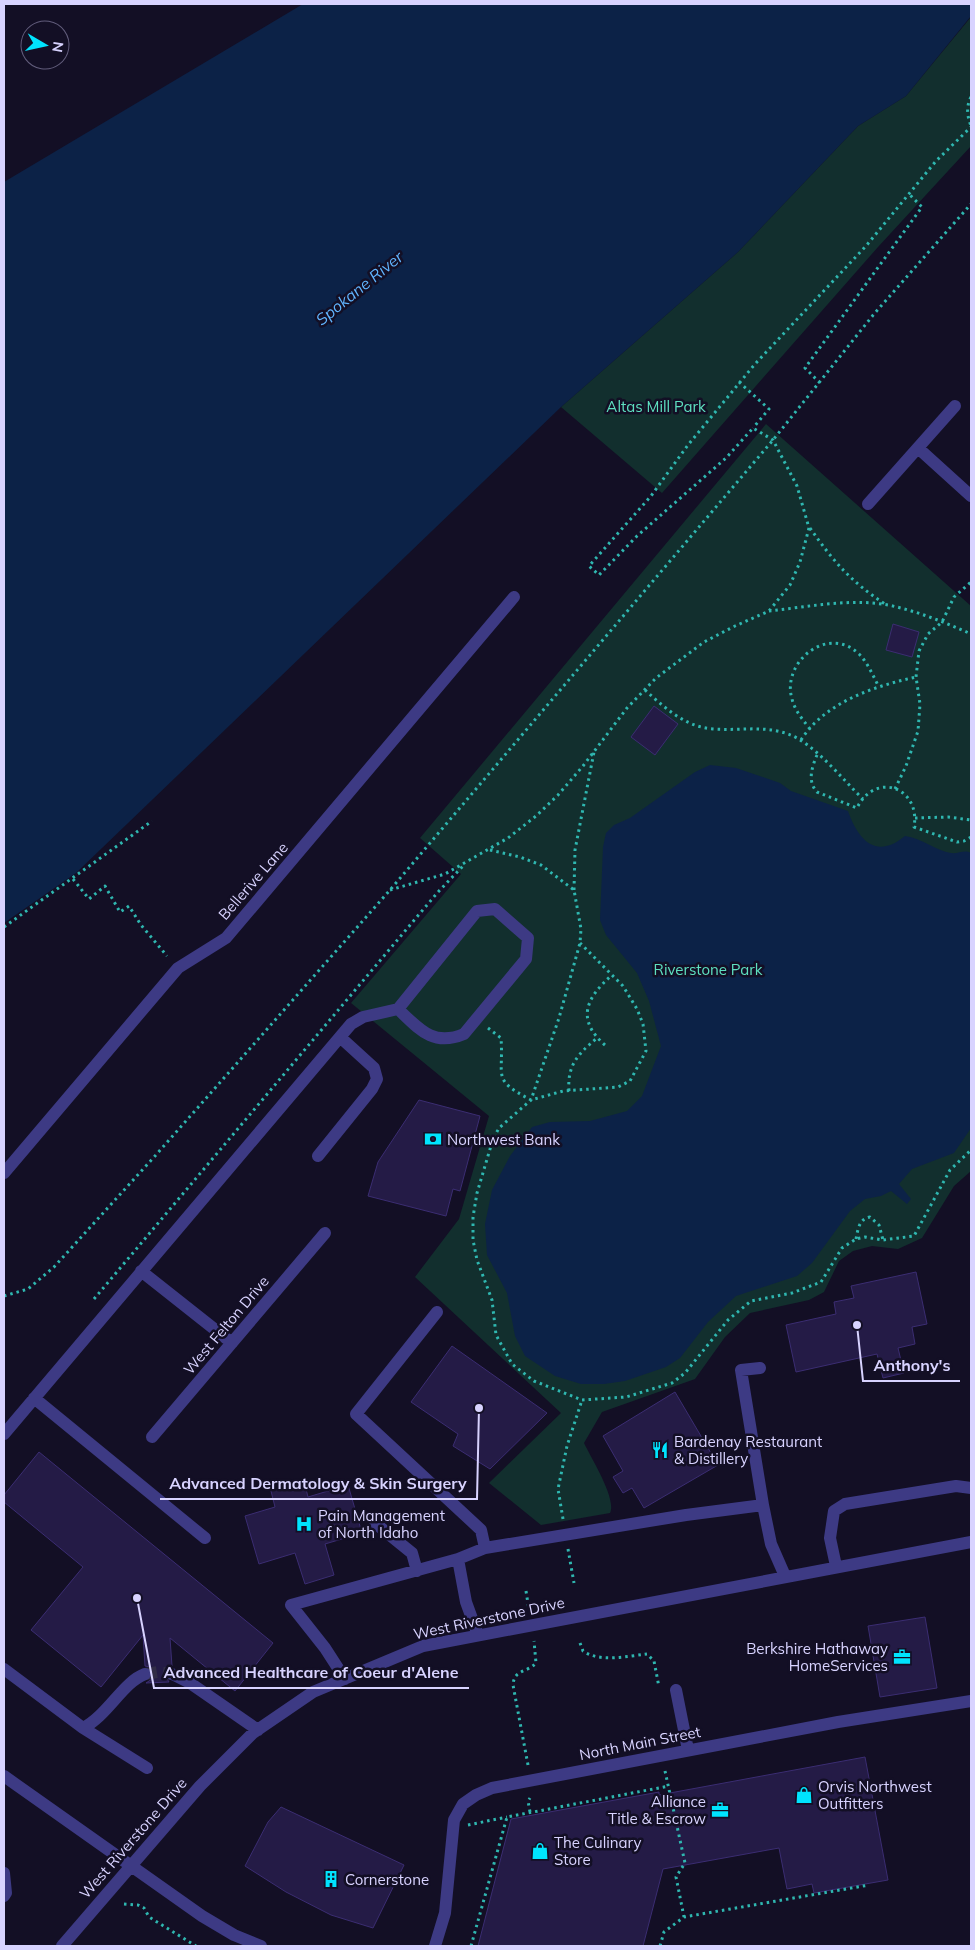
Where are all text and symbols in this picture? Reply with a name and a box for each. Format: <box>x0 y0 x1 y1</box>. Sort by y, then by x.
north arrow <box>20 20 70 70</box>
text: N <box>48 40 68 54</box>
water label: Spokane River <box>311 246 408 329</box>
park label: Altas Mill Park <box>606 397 706 416</box>
street label: Bellerive Lane <box>214 838 292 924</box>
park label: Riverstone Park <box>654 960 763 979</box>
bank icon: Northwest Bank <box>423 1129 443 1149</box>
place label: Northwest Bank <box>447 1130 560 1149</box>
street label: West Felton Drive <box>179 1272 273 1378</box>
callout: Anthony's <box>863 1350 960 1381</box>
text: Anthony's <box>874 1355 951 1375</box>
place label: Bardenay Restaurant & Distillery <box>674 1432 822 1468</box>
restaurant icon: Bardenay Restaurant & Distillery <box>650 1440 670 1460</box>
callout: Advanced Dermatology & Skin Surgery <box>160 1468 477 1499</box>
text: Advanced Dermatology & Skin Surgery <box>169 1473 467 1493</box>
place label: Pain Management of North Idaho <box>318 1506 445 1542</box>
hospital icon: Pain Management of North Idaho <box>294 1514 314 1534</box>
street label: West Riverstone Drive <box>412 1593 566 1643</box>
place label: Berkshire Hathaway HomeServices <box>746 1639 888 1675</box>
office icon: Berkshire Hathaway HomeServices <box>892 1647 912 1667</box>
callout: Advanced Healthcare of Coeur d'Alene <box>154 1657 469 1688</box>
text: Advanced Healthcare of Coeur d'Alene <box>164 1662 459 1682</box>
street label: North Main Street <box>578 1722 702 1764</box>
street label: West Riverstone Drive <box>75 1774 191 1902</box>
place label: Orvis Northwest Outfitters <box>818 1777 932 1813</box>
shop icon: Orvis Northwest Outfitters <box>794 1785 814 1805</box>
place label: Alliance Title & Escrow <box>608 1792 706 1828</box>
office icon: Alliance Title & Escrow <box>710 1800 730 1820</box>
place label: The Culinary Store <box>554 1833 641 1869</box>
shop icon: The Culinary Store <box>530 1841 550 1861</box>
building icon: Cornerstone <box>321 1869 341 1889</box>
place label: Cornerstone <box>345 1870 429 1889</box>

